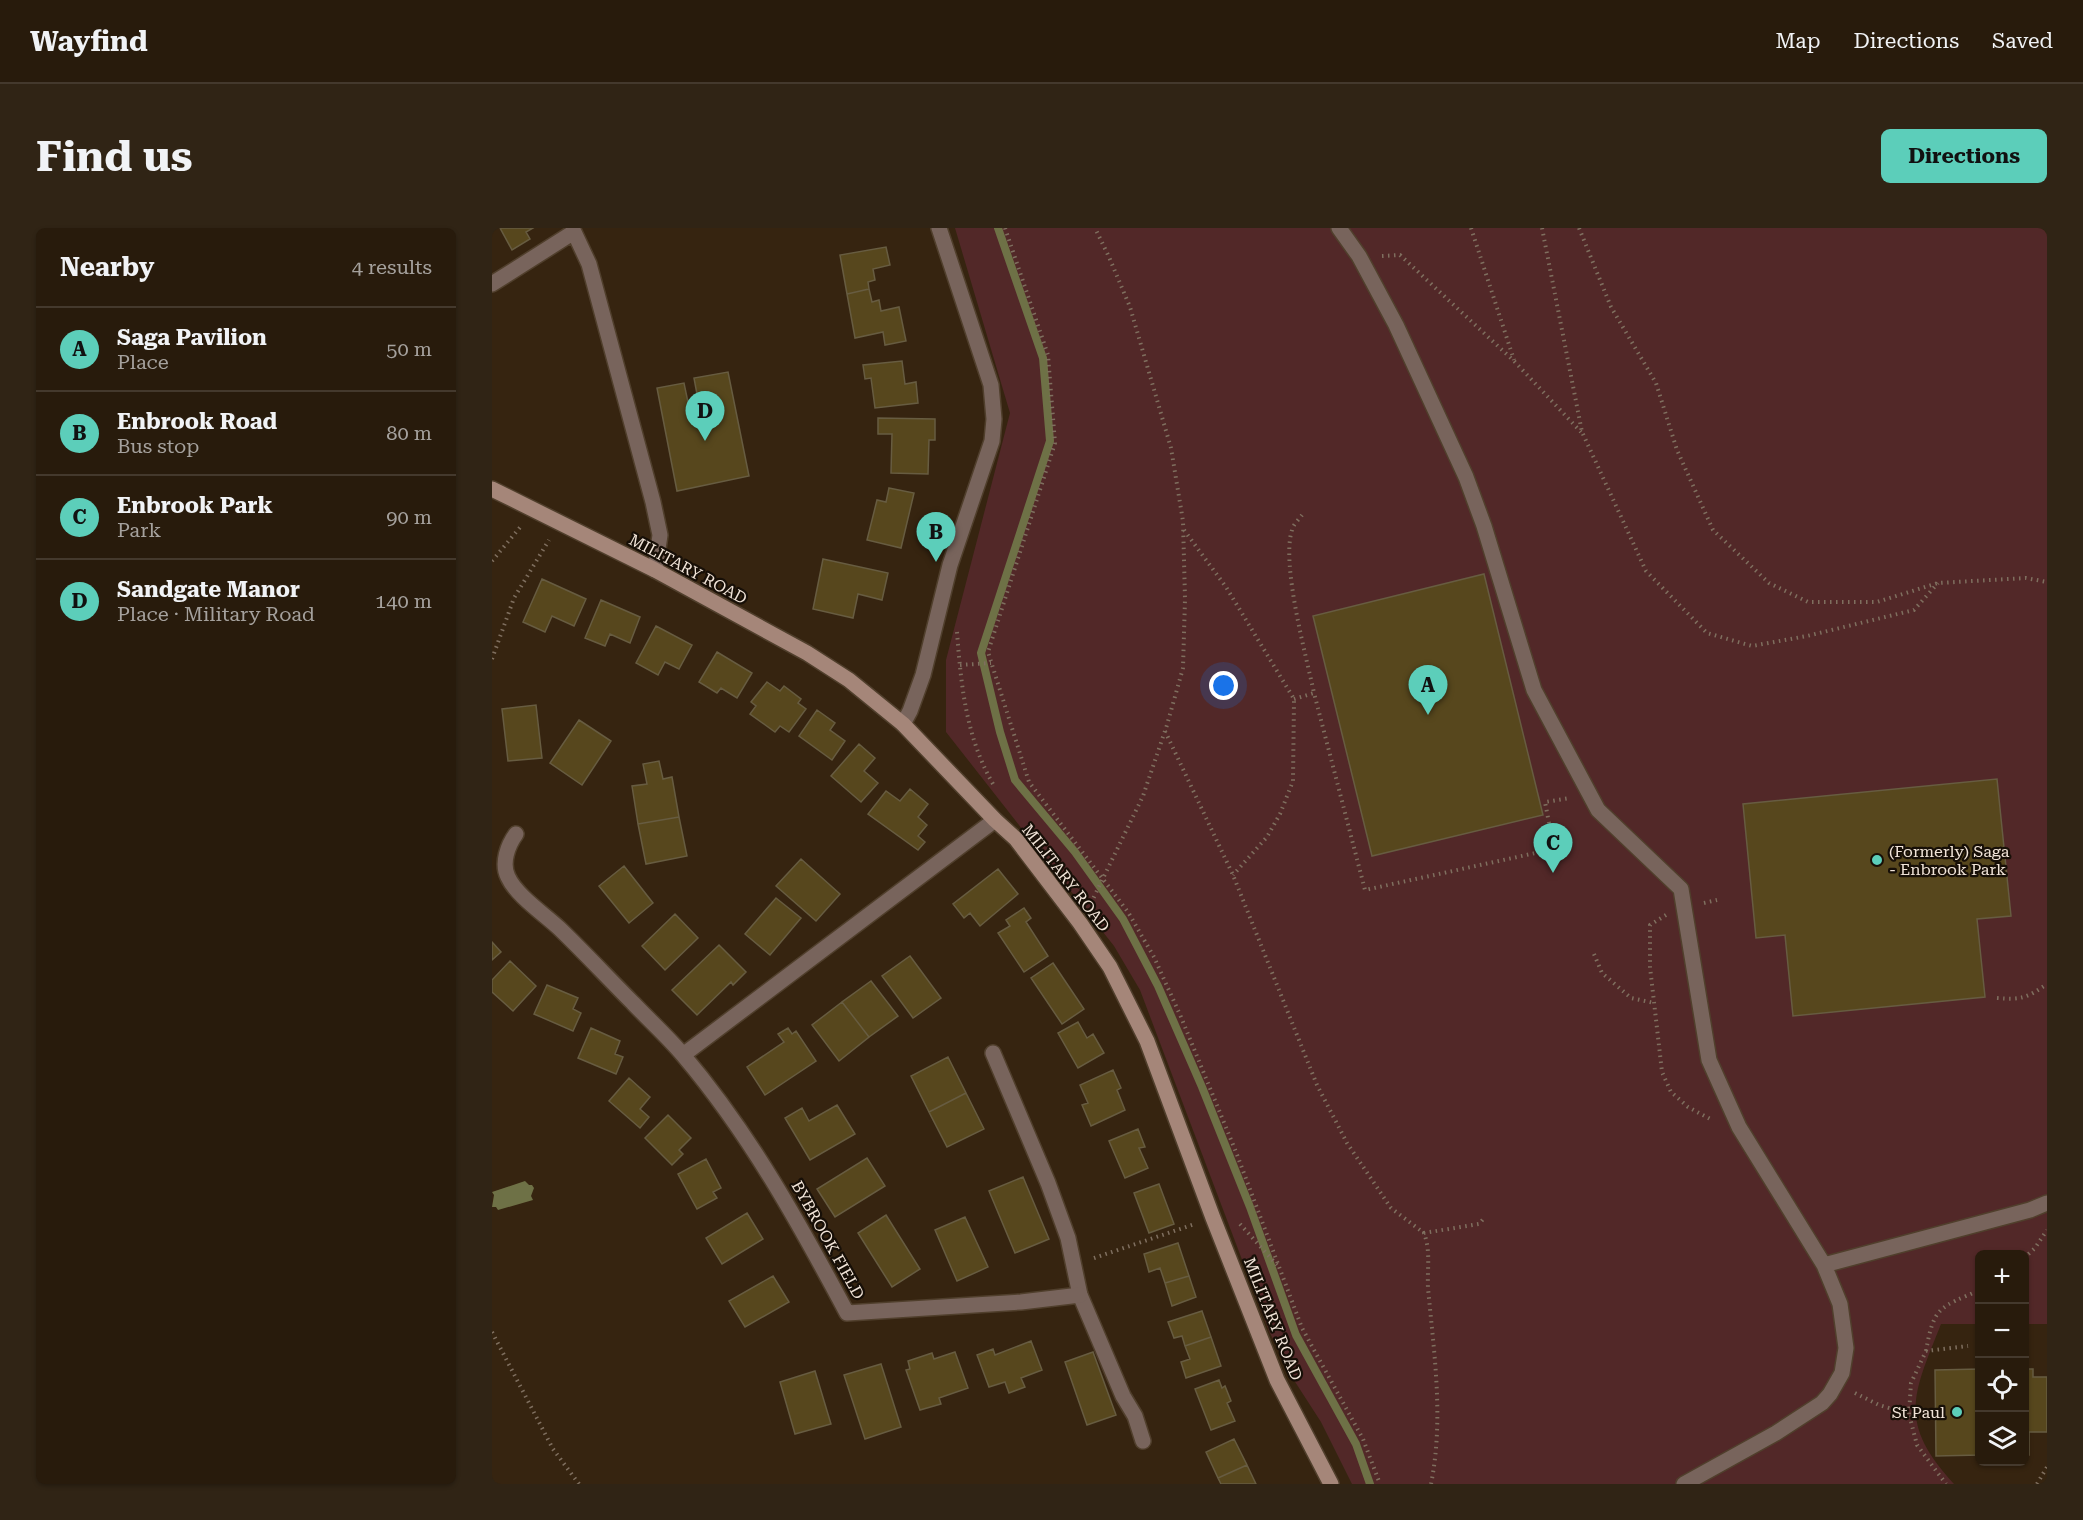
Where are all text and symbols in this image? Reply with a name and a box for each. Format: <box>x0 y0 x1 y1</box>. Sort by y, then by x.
text: Wayfind <box>30 25 148 58</box>
text: Map <box>1776 29 1820 53</box>
text: Directions <box>1853 29 1959 53</box>
text: Saved <box>1992 29 2053 53</box>
button: Directions <box>1881 129 2047 183</box>
text: Find us <box>36 132 193 181</box>
text: Nearby <box>60 252 154 282</box>
text: 4 results <box>352 255 432 279</box>
text: Saga Pavilion <box>117 325 267 350</box>
text: A <box>72 337 87 361</box>
text: 50 m <box>386 337 432 361</box>
text: Place <box>117 350 169 374</box>
pin: D <box>686 392 724 441</box>
text: Enbrook Road <box>117 409 277 434</box>
text: B <box>72 421 87 445</box>
text: 80 m <box>386 421 432 445</box>
text: Bus stop <box>117 434 199 458</box>
text: Enbrook Park <box>117 493 273 518</box>
text: C <box>73 505 87 529</box>
text: 90 m <box>386 505 432 529</box>
pin: B <box>916 512 956 562</box>
text: Park <box>117 518 161 542</box>
street label: MILITARY ROAD <box>626 530 750 608</box>
text: Sandgate Manor <box>117 577 300 602</box>
text: D <box>71 589 88 613</box>
text: 140 m <box>375 589 432 613</box>
text: Place · Military Road <box>117 602 315 626</box>
pin: A <box>1408 666 1448 715</box>
your location <box>1209 671 1238 700</box>
street label: MILITARY ROAD <box>1018 821 1114 935</box>
pin: C <box>1534 824 1572 873</box>
place label: (Formerly) Saga - Enbrook Park <box>1889 842 2010 879</box>
marker: (Formerly) Saga - Enbrook Park <box>1870 853 1884 867</box>
street label: BYBROOK FIELD <box>788 1178 868 1302</box>
map controls <box>1975 1250 2029 1466</box>
button: + <box>1975 1250 2029 1304</box>
street label: MILITARY ROAD <box>1240 1255 1306 1383</box>
button: − <box>1975 1304 2029 1358</box>
button: locate <box>1975 1358 2029 1412</box>
place label: St Paul <box>1892 1403 1945 1422</box>
marker: St Paul <box>1950 1405 1964 1419</box>
button: layers <box>1975 1412 2029 1466</box>

